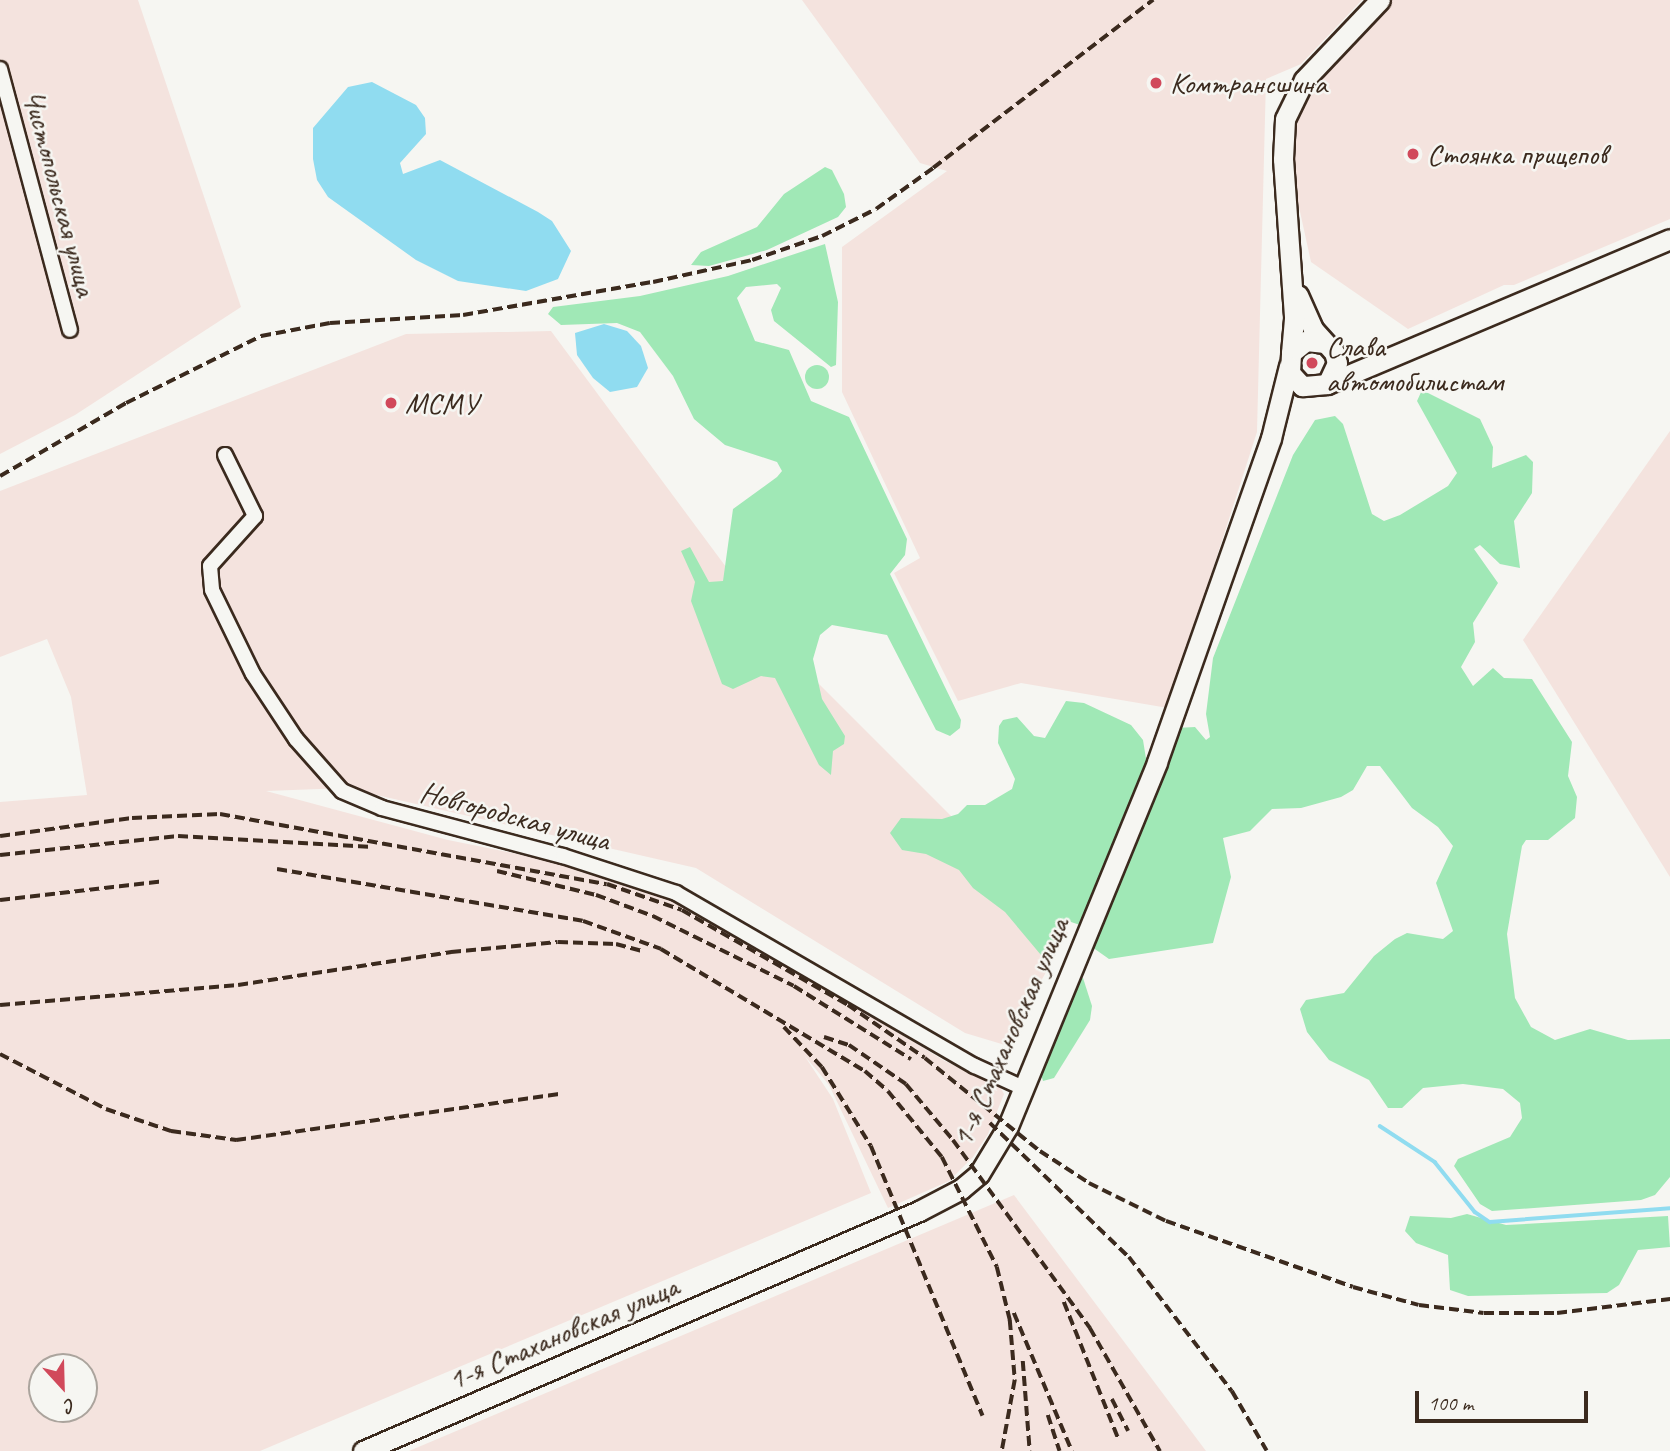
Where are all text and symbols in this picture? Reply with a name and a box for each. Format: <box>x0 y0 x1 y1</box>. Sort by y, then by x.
place label: Комтрансшина <box>1170 65 1327 101</box>
marker: Комтрансшина <box>1148 75 1164 91</box>
street label: Чистопольская улица <box>15 85 105 301</box>
place label: Стоянка прицепов <box>1427 136 1607 172</box>
marker: Стоянка прицепов <box>1405 146 1421 162</box>
place label: Слава автомобилистам <box>1326 328 1503 398</box>
marker: Слава автомобилистам <box>1304 355 1320 371</box>
place label: МСМУ <box>405 385 478 421</box>
marker: МСМУ <box>383 395 399 411</box>
street label: Новгородская улица <box>415 773 615 859</box>
street label: 1-я Стахановская улица <box>943 911 1077 1153</box>
street label: 1-я Стахановская улица <box>442 1268 684 1398</box>
north arrow <box>28 1353 98 1423</box>
scale bar <box>1418 1378 1591 1422</box>
text: 100 m <box>1428 1390 1473 1416</box>
text: С <box>61 1393 79 1418</box>

